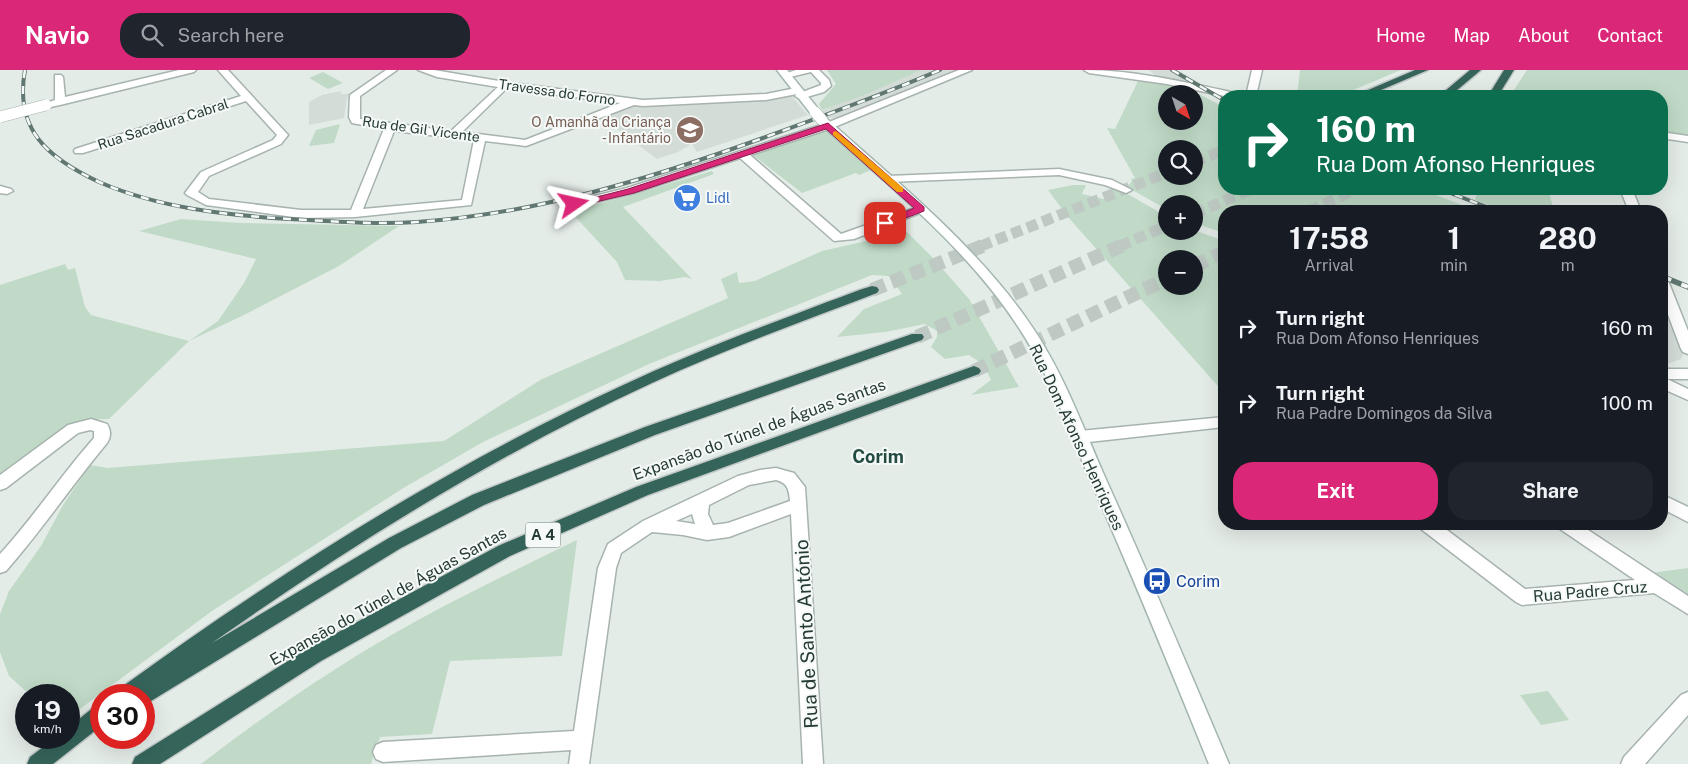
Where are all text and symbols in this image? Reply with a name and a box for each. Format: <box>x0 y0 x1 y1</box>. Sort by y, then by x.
search box <box>120 13 470 58</box>
text: Navio <box>25 21 90 49</box>
icon: search <box>138 21 166 49</box>
text: Search here <box>178 24 284 46</box>
text: Home <box>1376 25 1426 46</box>
text: Map <box>1454 25 1490 46</box>
text: About <box>1518 25 1569 46</box>
text: Contact <box>1597 25 1663 46</box>
street label: Travessa do Forno <box>498 76 616 108</box>
north arrow <box>1158 85 1202 130</box>
map controls <box>1158 85 1203 295</box>
street label: Rua Sacadura Cabral <box>96 95 230 153</box>
text: 160 m <box>1316 109 1416 150</box>
icon: right <box>1233 110 1298 175</box>
street label: Rua de Gil Vicente <box>361 113 481 145</box>
place label: O Amanhã da Criança - Infantário <box>531 114 671 146</box>
school or university icon: O Amanhã da Criança - Infantário <box>675 115 705 145</box>
button: search <box>1158 140 1203 185</box>
text: Rua Dom Afonso Henriques <box>1316 151 1595 177</box>
position arrow <box>547 177 599 229</box>
supermarket icon: Lidl <box>672 183 702 213</box>
place label: Lidl <box>706 190 730 206</box>
button: + <box>1158 195 1203 240</box>
pin <box>864 202 906 244</box>
icon: arrive <box>871 209 899 237</box>
text: 17:58 <box>1289 220 1369 256</box>
text: 1 <box>1447 220 1460 256</box>
text: 280 <box>1538 220 1597 256</box>
button: − <box>1158 250 1203 295</box>
text: Arrival <box>1304 256 1354 275</box>
text: min <box>1440 256 1467 275</box>
text: m <box>1561 256 1575 275</box>
text: Turn right <box>1276 307 1365 329</box>
icon: right <box>1233 314 1261 342</box>
text: 160 m <box>1601 317 1653 339</box>
text: Rua Dom Afonso Henriques <box>1276 329 1479 348</box>
street label: Rua Dom Afonso Henriques <box>1025 341 1128 533</box>
street label: Expansão do Túnel de Águas Santas <box>630 374 888 484</box>
text: Turn right <box>1276 382 1365 404</box>
icon: right <box>1233 389 1261 417</box>
text: 100 m <box>1601 392 1653 414</box>
text: Rua Padre Domingos da Silva <box>1276 404 1492 423</box>
district label: Corim <box>852 446 904 467</box>
button: Exit <box>1233 462 1438 520</box>
button: Share <box>1448 462 1653 520</box>
street label: Expansão do Túnel de Águas Santas <box>266 522 510 670</box>
road number: A 4 <box>526 522 560 548</box>
street label: Rua de Santo António <box>790 539 822 729</box>
bus stop icon: Corim <box>1142 566 1172 596</box>
place label: Corim <box>1176 572 1220 591</box>
street label: Rua Padre Cruz <box>1532 577 1648 606</box>
speed limit sign: 30 <box>90 684 155 749</box>
text: 19 <box>34 695 61 725</box>
text: km/h <box>33 722 62 736</box>

